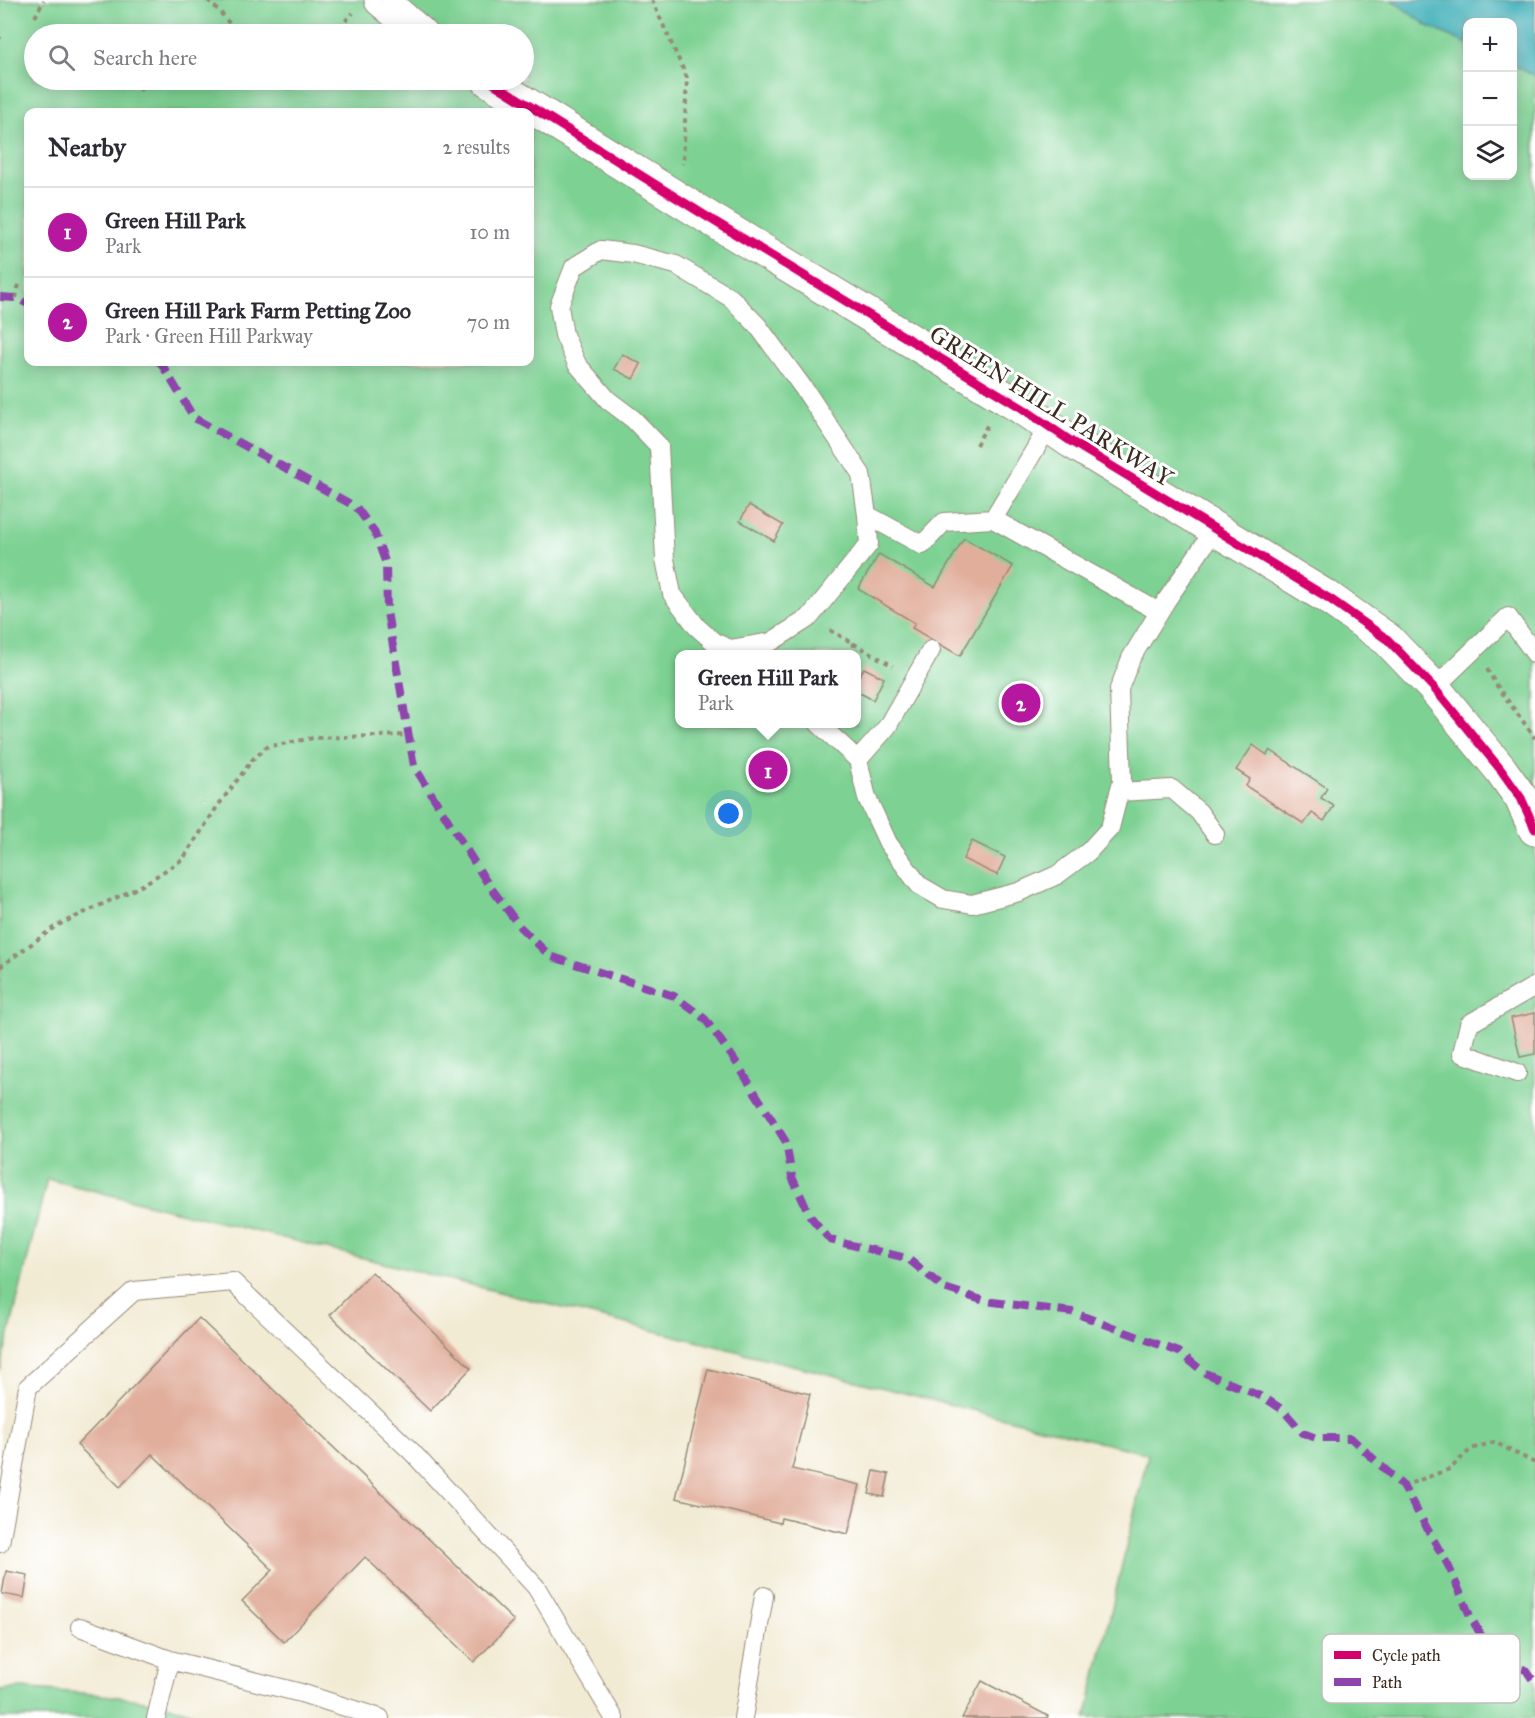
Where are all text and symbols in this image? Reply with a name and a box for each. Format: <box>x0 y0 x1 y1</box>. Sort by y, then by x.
map controls <box>1463 18 1517 180</box>
button: + <box>1463 18 1517 72</box>
search box <box>24 24 534 90</box>
icon: search <box>45 41 78 74</box>
text: Search here <box>93 44 197 71</box>
button: − <box>1463 72 1517 126</box>
button: layers <box>1463 126 1517 180</box>
text: Nearby <box>48 131 126 163</box>
text: 2 results <box>442 135 510 159</box>
text: Green Hill Park <box>105 207 246 234</box>
text: 1 <box>64 220 71 244</box>
text: 10 m <box>469 220 510 244</box>
text: Park <box>105 234 141 258</box>
text: Green Hill Park Farm Petting Zoo <box>105 297 411 324</box>
text: 2 <box>63 310 72 334</box>
text: 70 m <box>467 310 510 334</box>
street label: GREEN HILL PARKWAY <box>924 319 1179 494</box>
text: Park · Green Hill Parkway <box>105 324 313 348</box>
popup <box>675 650 861 728</box>
text: Green Hill Park <box>698 664 838 691</box>
pin: 2 <box>1002 680 1040 726</box>
text: Park <box>698 691 734 715</box>
pin: 1 <box>748 748 788 792</box>
your location <box>714 799 743 828</box>
legend <box>1322 1634 1520 1703</box>
text: Cycle path <box>1372 1646 1441 1665</box>
text: Path <box>1372 1673 1402 1692</box>

